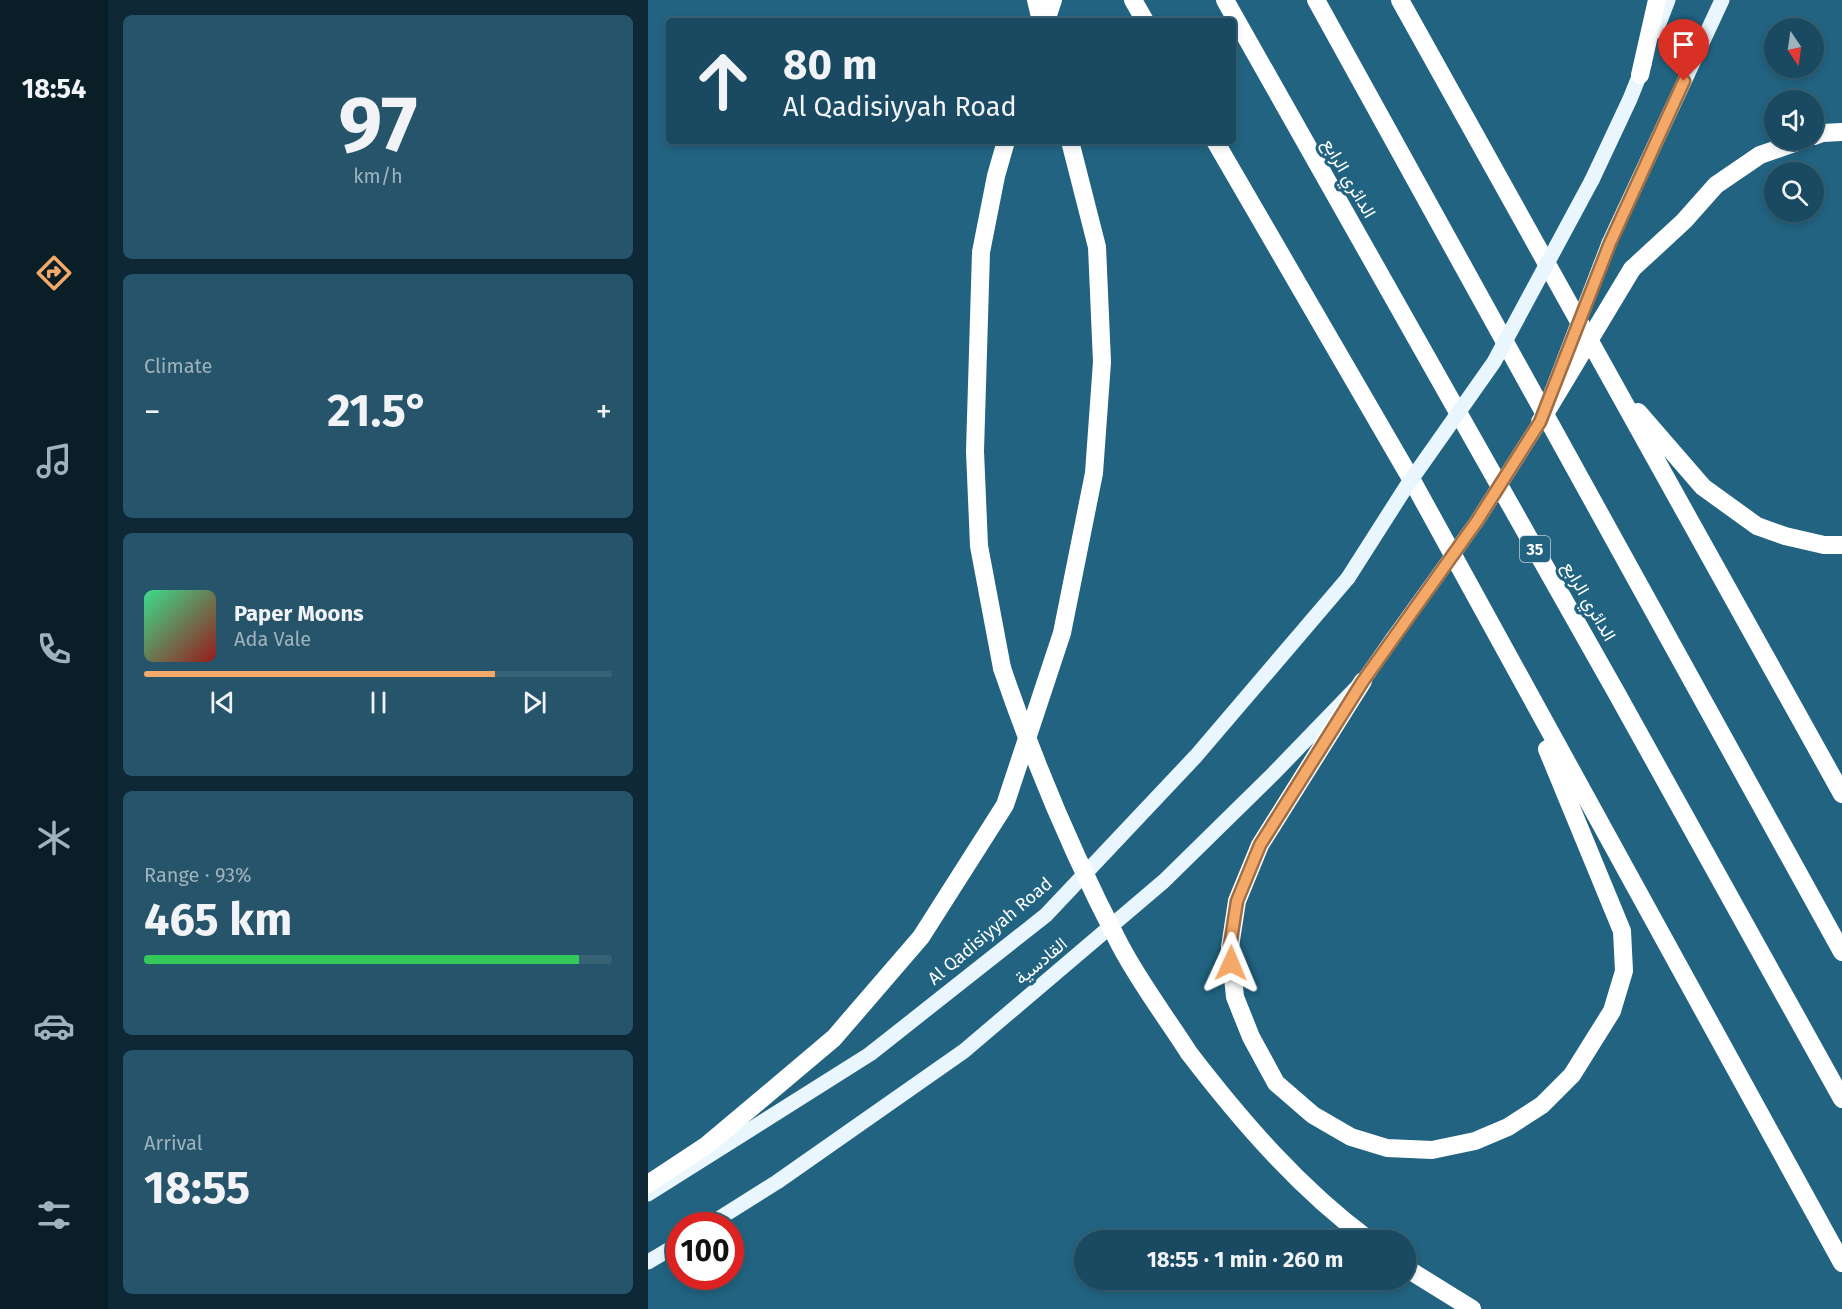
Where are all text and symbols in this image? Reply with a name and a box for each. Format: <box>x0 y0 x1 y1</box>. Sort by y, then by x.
north arrow <box>1764 18 1824 78</box>
map controls <box>1764 18 1824 222</box>
pin <box>1658 19 1709 81</box>
icon: arrive <box>1667 28 1700 61</box>
text: 80 m <box>783 40 877 90</box>
icon: ahead <box>684 42 762 120</box>
text: 18:54 <box>22 73 86 105</box>
text: 97 <box>338 78 418 172</box>
button: sound <box>1764 90 1824 150</box>
text: Al Qadisiyyah Road <box>783 91 1017 123</box>
street label: الدائري الرابع <box>1314 134 1381 224</box>
button: search <box>1764 162 1824 222</box>
text: km/h <box>353 164 403 188</box>
icon: directions <box>33 252 75 294</box>
text: Climate <box>144 354 212 378</box>
text: 21.5° <box>327 384 429 438</box>
text: − <box>144 392 161 432</box>
text: + <box>596 392 612 432</box>
icon: music <box>33 440 75 482</box>
road number: 35 <box>1520 536 1550 562</box>
street label: الدائري الرابع <box>1554 557 1621 647</box>
text: Paper Moons <box>234 600 364 627</box>
text: Ada Vale <box>234 627 311 651</box>
icon: phone <box>33 628 75 670</box>
icon: previous <box>206 686 239 719</box>
icon: pause <box>362 686 395 719</box>
icon: next <box>518 686 551 719</box>
icon: climate <box>33 817 75 859</box>
text: Range · 93% <box>144 863 251 887</box>
street label: Al Qadisiyyah Road <box>923 873 1057 989</box>
text: 465 km <box>144 893 292 947</box>
position arrow <box>1199 931 1263 995</box>
street label: القادسية <box>1010 933 1072 989</box>
icon: car <box>33 1005 75 1047</box>
text: Arrival <box>144 1131 203 1155</box>
text: 18:55 <box>144 1161 250 1215</box>
icon: filters <box>33 1194 75 1236</box>
speed limit sign: 100 <box>666 1212 744 1290</box>
text: 18:55 · 1 min · 260 m <box>1147 1246 1343 1273</box>

